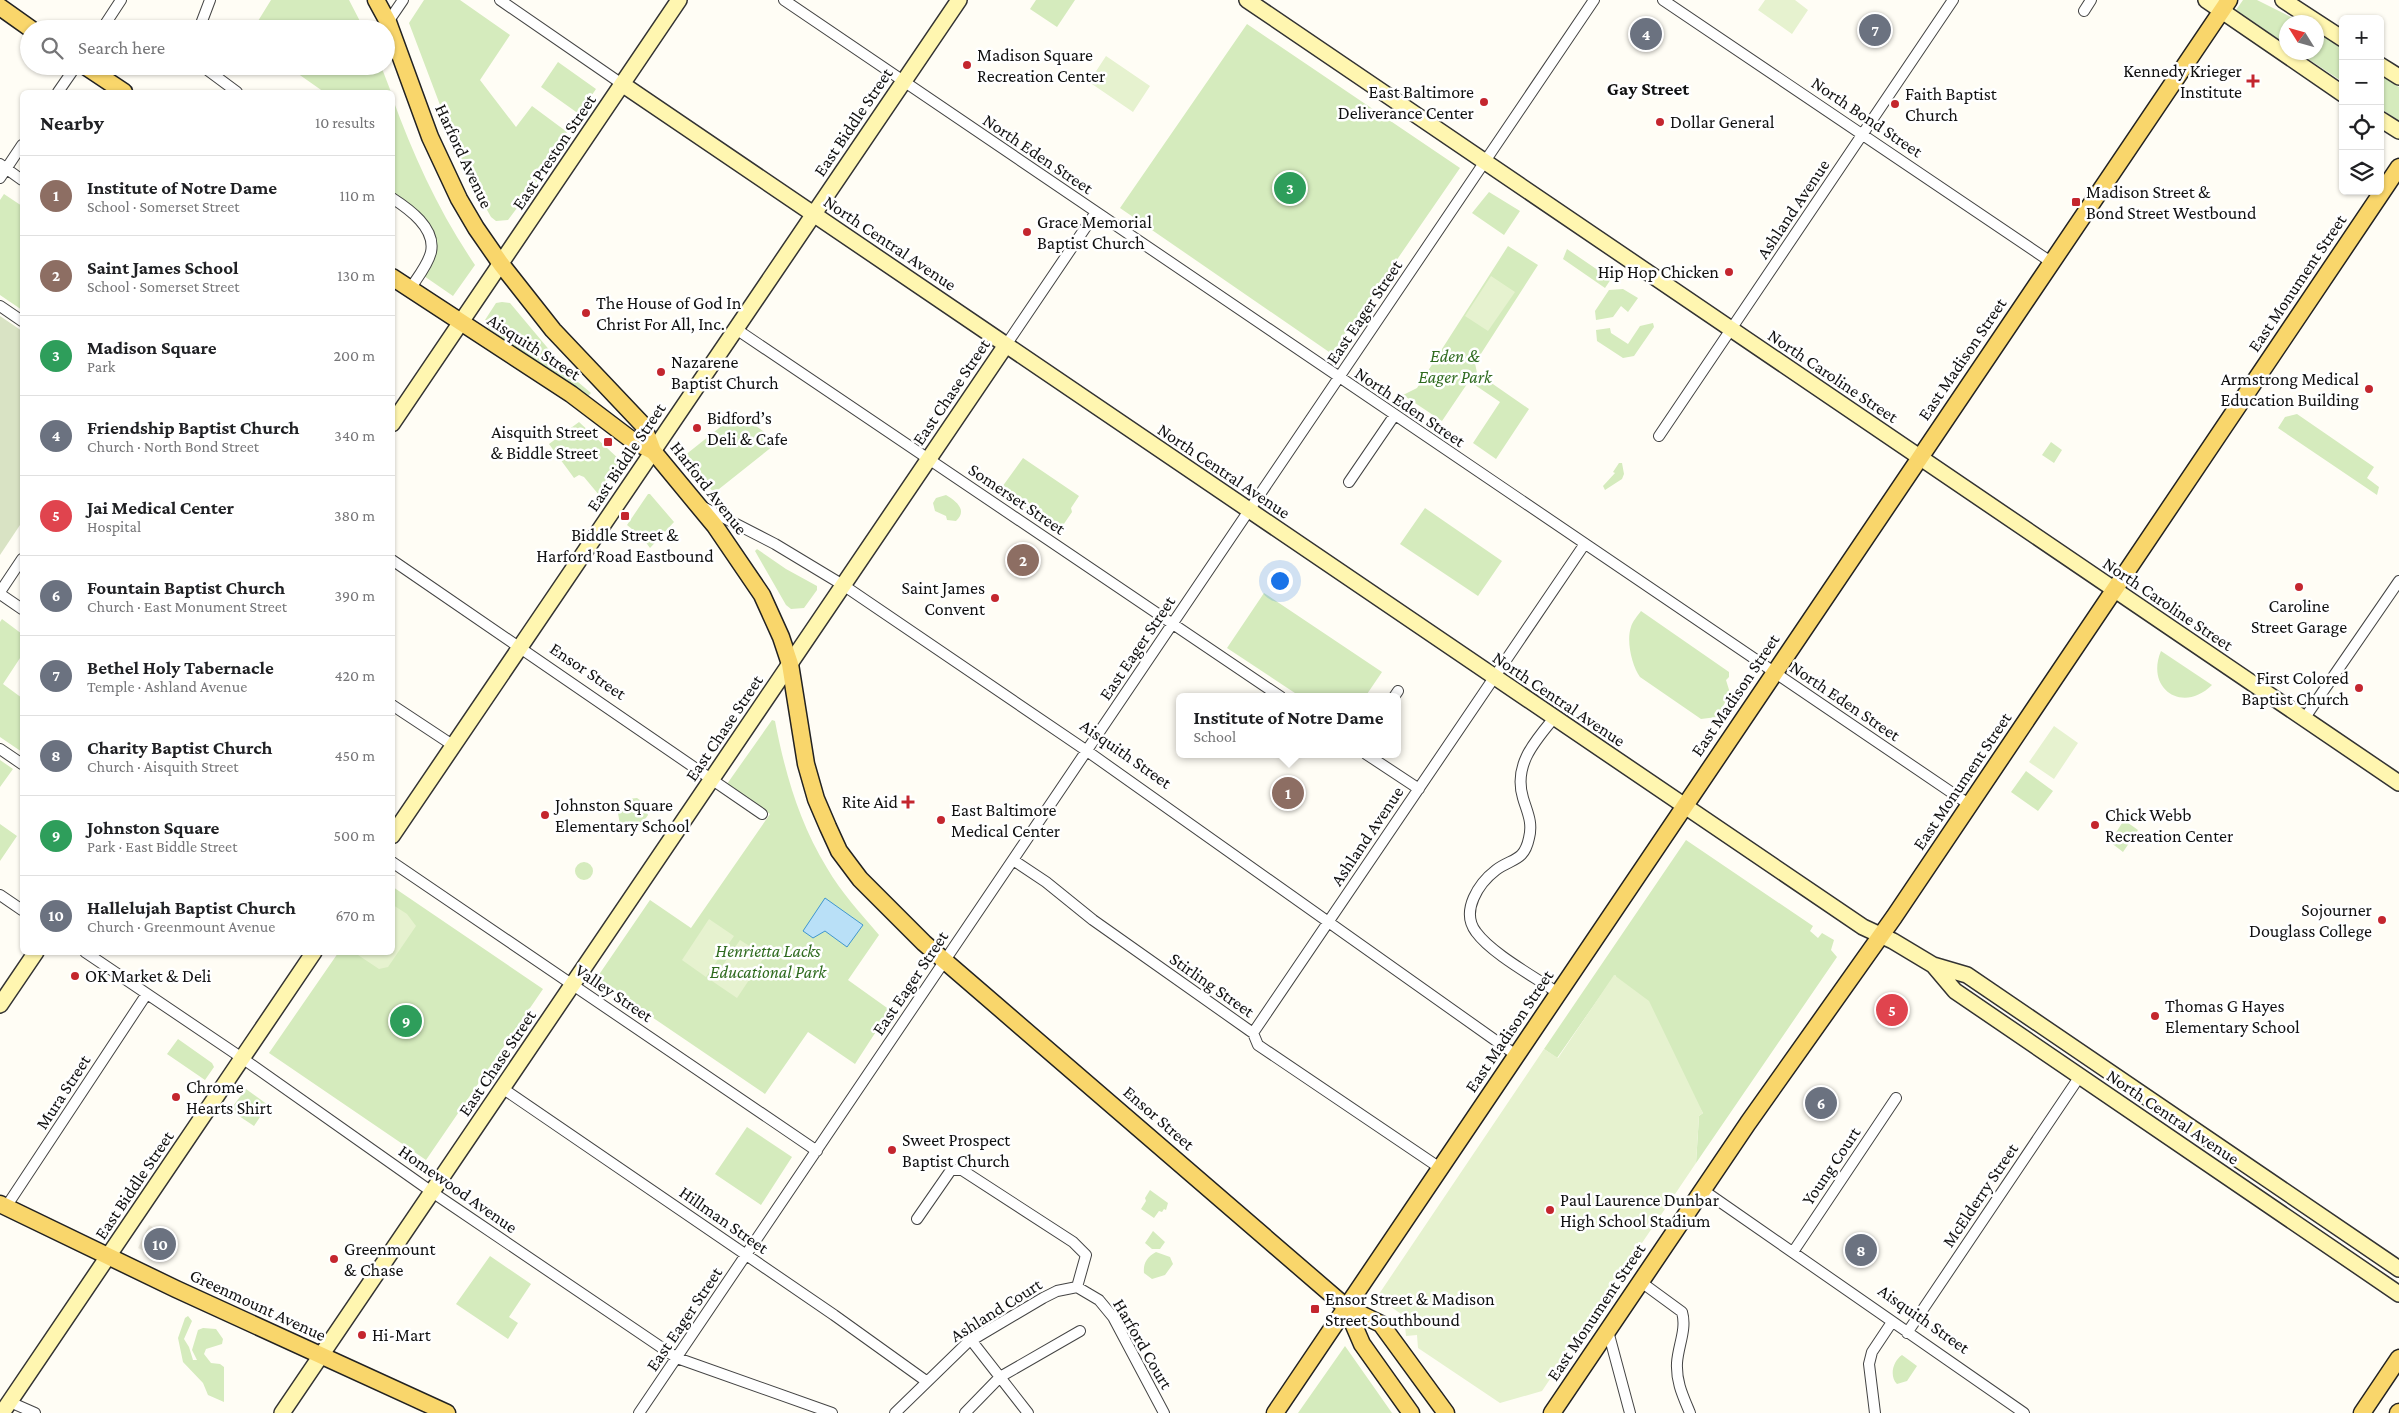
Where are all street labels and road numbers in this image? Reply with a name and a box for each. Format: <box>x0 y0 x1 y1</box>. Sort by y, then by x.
street label: East Biddle Street <box>809 63 897 180</box>
street label: North Bond Street <box>1808 72 1927 162</box>
street label: East Preston Street <box>508 90 600 213</box>
street label: Harford Avenue <box>431 101 497 211</box>
street label: North Eden Street <box>979 110 1098 199</box>
street label: Ashland Avenue <box>1752 155 1834 262</box>
street label: North Central Avenue <box>820 191 960 295</box>
street label: East Monument Street <box>2244 210 2351 355</box>
street label: East Eager Street <box>1322 255 1407 368</box>
street label: East Madison Street <box>1914 293 2011 424</box>
street label: Aisquith Street <box>484 310 585 385</box>
street label: North Caroline Street <box>1764 325 1903 427</box>
street label: East Chase Street <box>908 334 994 449</box>
street label: North Eden Street <box>1351 363 1470 452</box>
street label: East Biddle Street <box>582 398 670 515</box>
street label: North Central Avenue <box>1154 419 1294 523</box>
street label: Harford Avenue <box>666 437 752 539</box>
street label: Somerset Street <box>965 459 1070 539</box>
street label: North Caroline Street <box>2099 553 2238 655</box>
street label: East Eager Street <box>1095 591 1180 704</box>
street label: East Madison Street <box>1687 629 1784 760</box>
street label: Ensor Street <box>546 638 631 704</box>
street label: North Central Avenue <box>1489 647 1629 751</box>
street label: North Eden Street <box>1786 657 1905 746</box>
street label: East Chase Street <box>681 670 767 785</box>
street label: East Monument Street <box>1909 708 2016 853</box>
street label: Aisquith Street <box>1077 715 1176 793</box>
street label: Ashland Avenue <box>1326 782 1408 889</box>
street label: East Eager Street <box>868 926 953 1039</box>
street label: Stirling Street <box>1166 948 1259 1022</box>
street label: Valley Street <box>572 960 657 1027</box>
street label: East Madison Street <box>1461 965 1558 1096</box>
street label: East Chase Street <box>454 1005 540 1120</box>
street label: Mura Street <box>32 1050 95 1133</box>
street label: North Central Avenue <box>2103 1065 2243 1169</box>
street label: Ensor Street <box>1119 1082 1199 1155</box>
street label: Young Court <box>1798 1122 1865 1209</box>
street label: East Biddle Street <box>90 1126 178 1243</box>
street label: McElderry Street <box>1938 1138 2023 1251</box>
street label: Homewood Avenue <box>395 1141 521 1237</box>
street label: Hillman Street <box>676 1182 773 1259</box>
street label: East Monument Street <box>1543 1239 1650 1384</box>
street label: East Eager Street <box>642 1262 727 1375</box>
street label: Greenmount Avenue <box>187 1265 329 1345</box>
street label: Ashland Court <box>947 1273 1046 1346</box>
street label: Aisquith Street <box>1875 1280 1974 1358</box>
street label: Harford Court <box>1109 1295 1177 1394</box>

